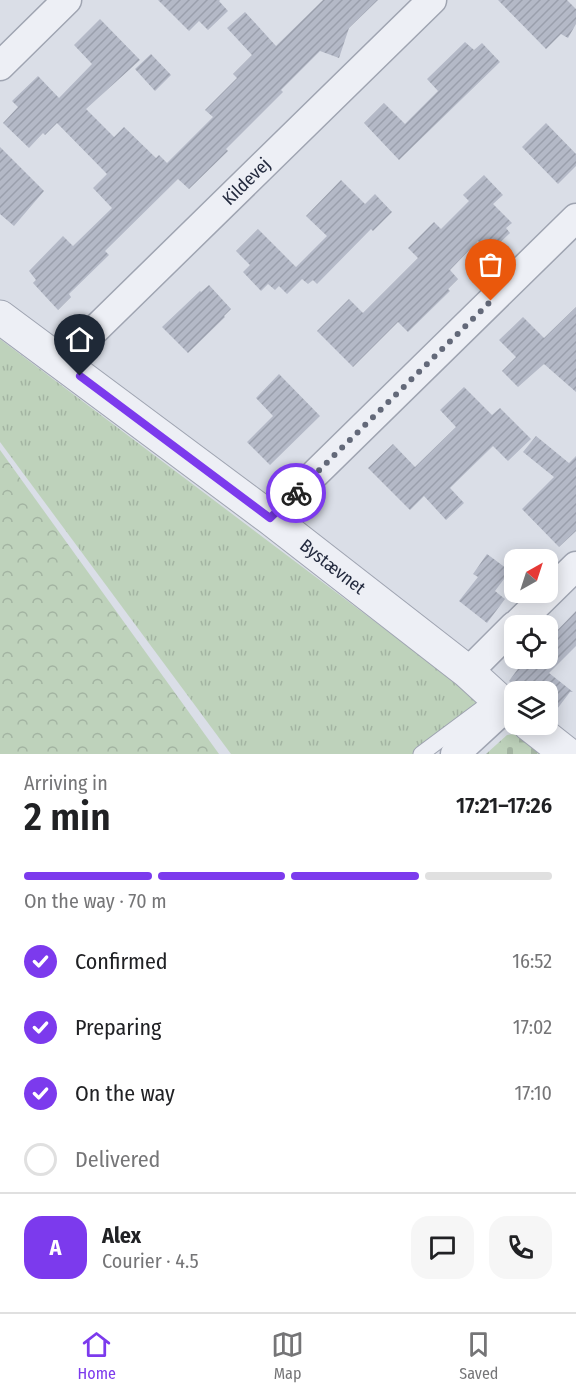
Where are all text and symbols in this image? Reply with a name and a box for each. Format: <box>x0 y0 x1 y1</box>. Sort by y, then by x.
street label: Kildevej <box>218 153 275 210</box>
pin <box>465 239 516 301</box>
icon: bag <box>474 248 507 281</box>
pin <box>54 314 105 376</box>
icon: home <box>63 323 96 356</box>
courier <box>266 463 326 523</box>
icon: bike <box>280 477 313 510</box>
street label: Bystævnet <box>295 534 370 599</box>
north arrow <box>504 549 558 603</box>
map controls <box>504 549 558 735</box>
button: locate <box>504 615 558 669</box>
button: layers <box>504 681 558 735</box>
text: Arriving in <box>24 771 108 795</box>
text: 17:21–17:26 <box>456 792 552 819</box>
text: 2 min <box>24 794 111 840</box>
text: On the way · 70 m <box>24 889 167 913</box>
icon: check <box>24 945 57 978</box>
text: Confirmed <box>75 948 168 975</box>
text: 16:52 <box>512 949 552 973</box>
icon: check <box>24 1011 57 1044</box>
text: Preparing <box>75 1014 161 1041</box>
text: 17:02 <box>513 1015 552 1039</box>
icon: check <box>24 1077 57 1110</box>
text: On the way <box>75 1080 175 1107</box>
text: 17:10 <box>514 1081 552 1105</box>
text: Delivered <box>75 1146 160 1173</box>
button: chat <box>411 1216 474 1279</box>
button: phone <box>489 1216 552 1279</box>
text: Alex <box>102 1222 141 1249</box>
text: A <box>50 1234 61 1261</box>
text: Courier · 4.5 <box>102 1249 199 1273</box>
tab: Home <box>78 1328 116 1383</box>
tab: Map <box>271 1328 304 1383</box>
tab: Saved <box>459 1328 498 1383</box>

